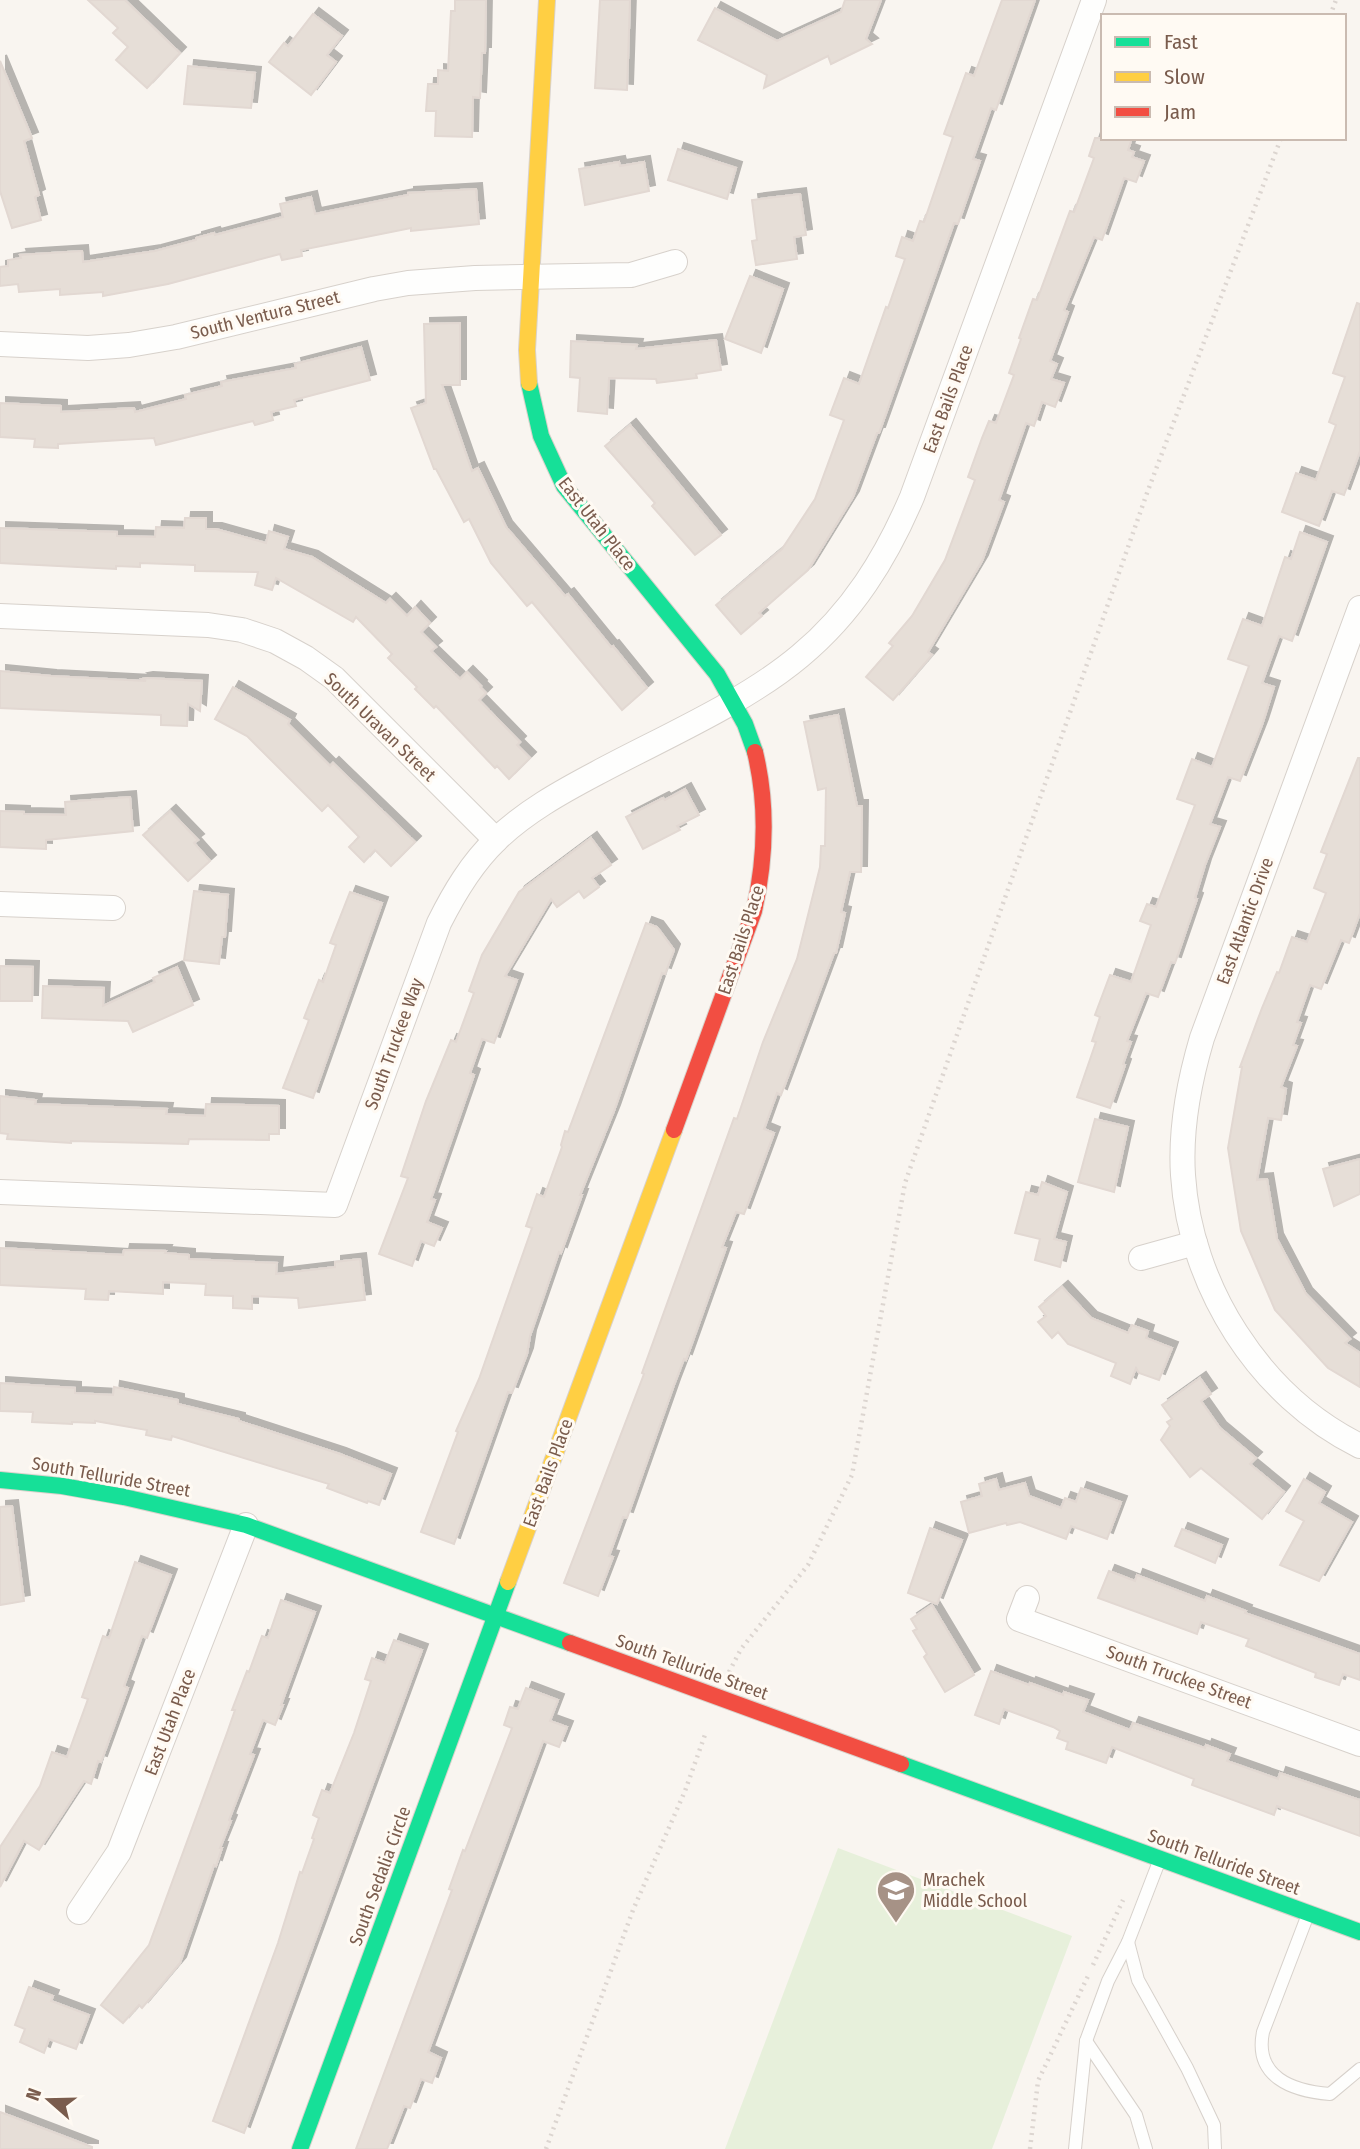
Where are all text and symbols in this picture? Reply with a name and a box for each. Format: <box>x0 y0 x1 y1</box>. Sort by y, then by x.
legend <box>1101 14 1346 140</box>
text: Fast <box>1164 29 1198 55</box>
text: Slow <box>1164 64 1205 90</box>
text: Jam <box>1164 99 1196 125</box>
street label: South Ventura Street <box>188 286 342 344</box>
street label: East Bails Place <box>918 342 978 456</box>
street label: East Utah Place <box>554 473 640 575</box>
street label: South Uravan Street <box>320 668 441 786</box>
street label: East Atlantic Drive <box>1212 854 1278 987</box>
street label: East Bails Place <box>713 882 769 997</box>
street label: South Truckee Way <box>360 975 428 1113</box>
street label: East Bails Place <box>518 1416 578 1530</box>
street label: South Telluride Street <box>30 1452 192 1502</box>
street label: South Telluride Street <box>613 1629 771 1705</box>
street label: South Truckee Street <box>1103 1640 1255 1714</box>
street label: East Utah Place <box>140 1665 200 1778</box>
street label: South Sedalia Circle <box>345 1803 415 1949</box>
street label: South Telluride Street <box>1145 1824 1303 1900</box>
school or university icon: Mrachek Middle School <box>875 1869 917 1924</box>
place label: Mrachek Middle School <box>923 1869 1027 1912</box>
north arrow <box>14 2065 84 2135</box>
text: N <box>21 2085 46 2104</box>

